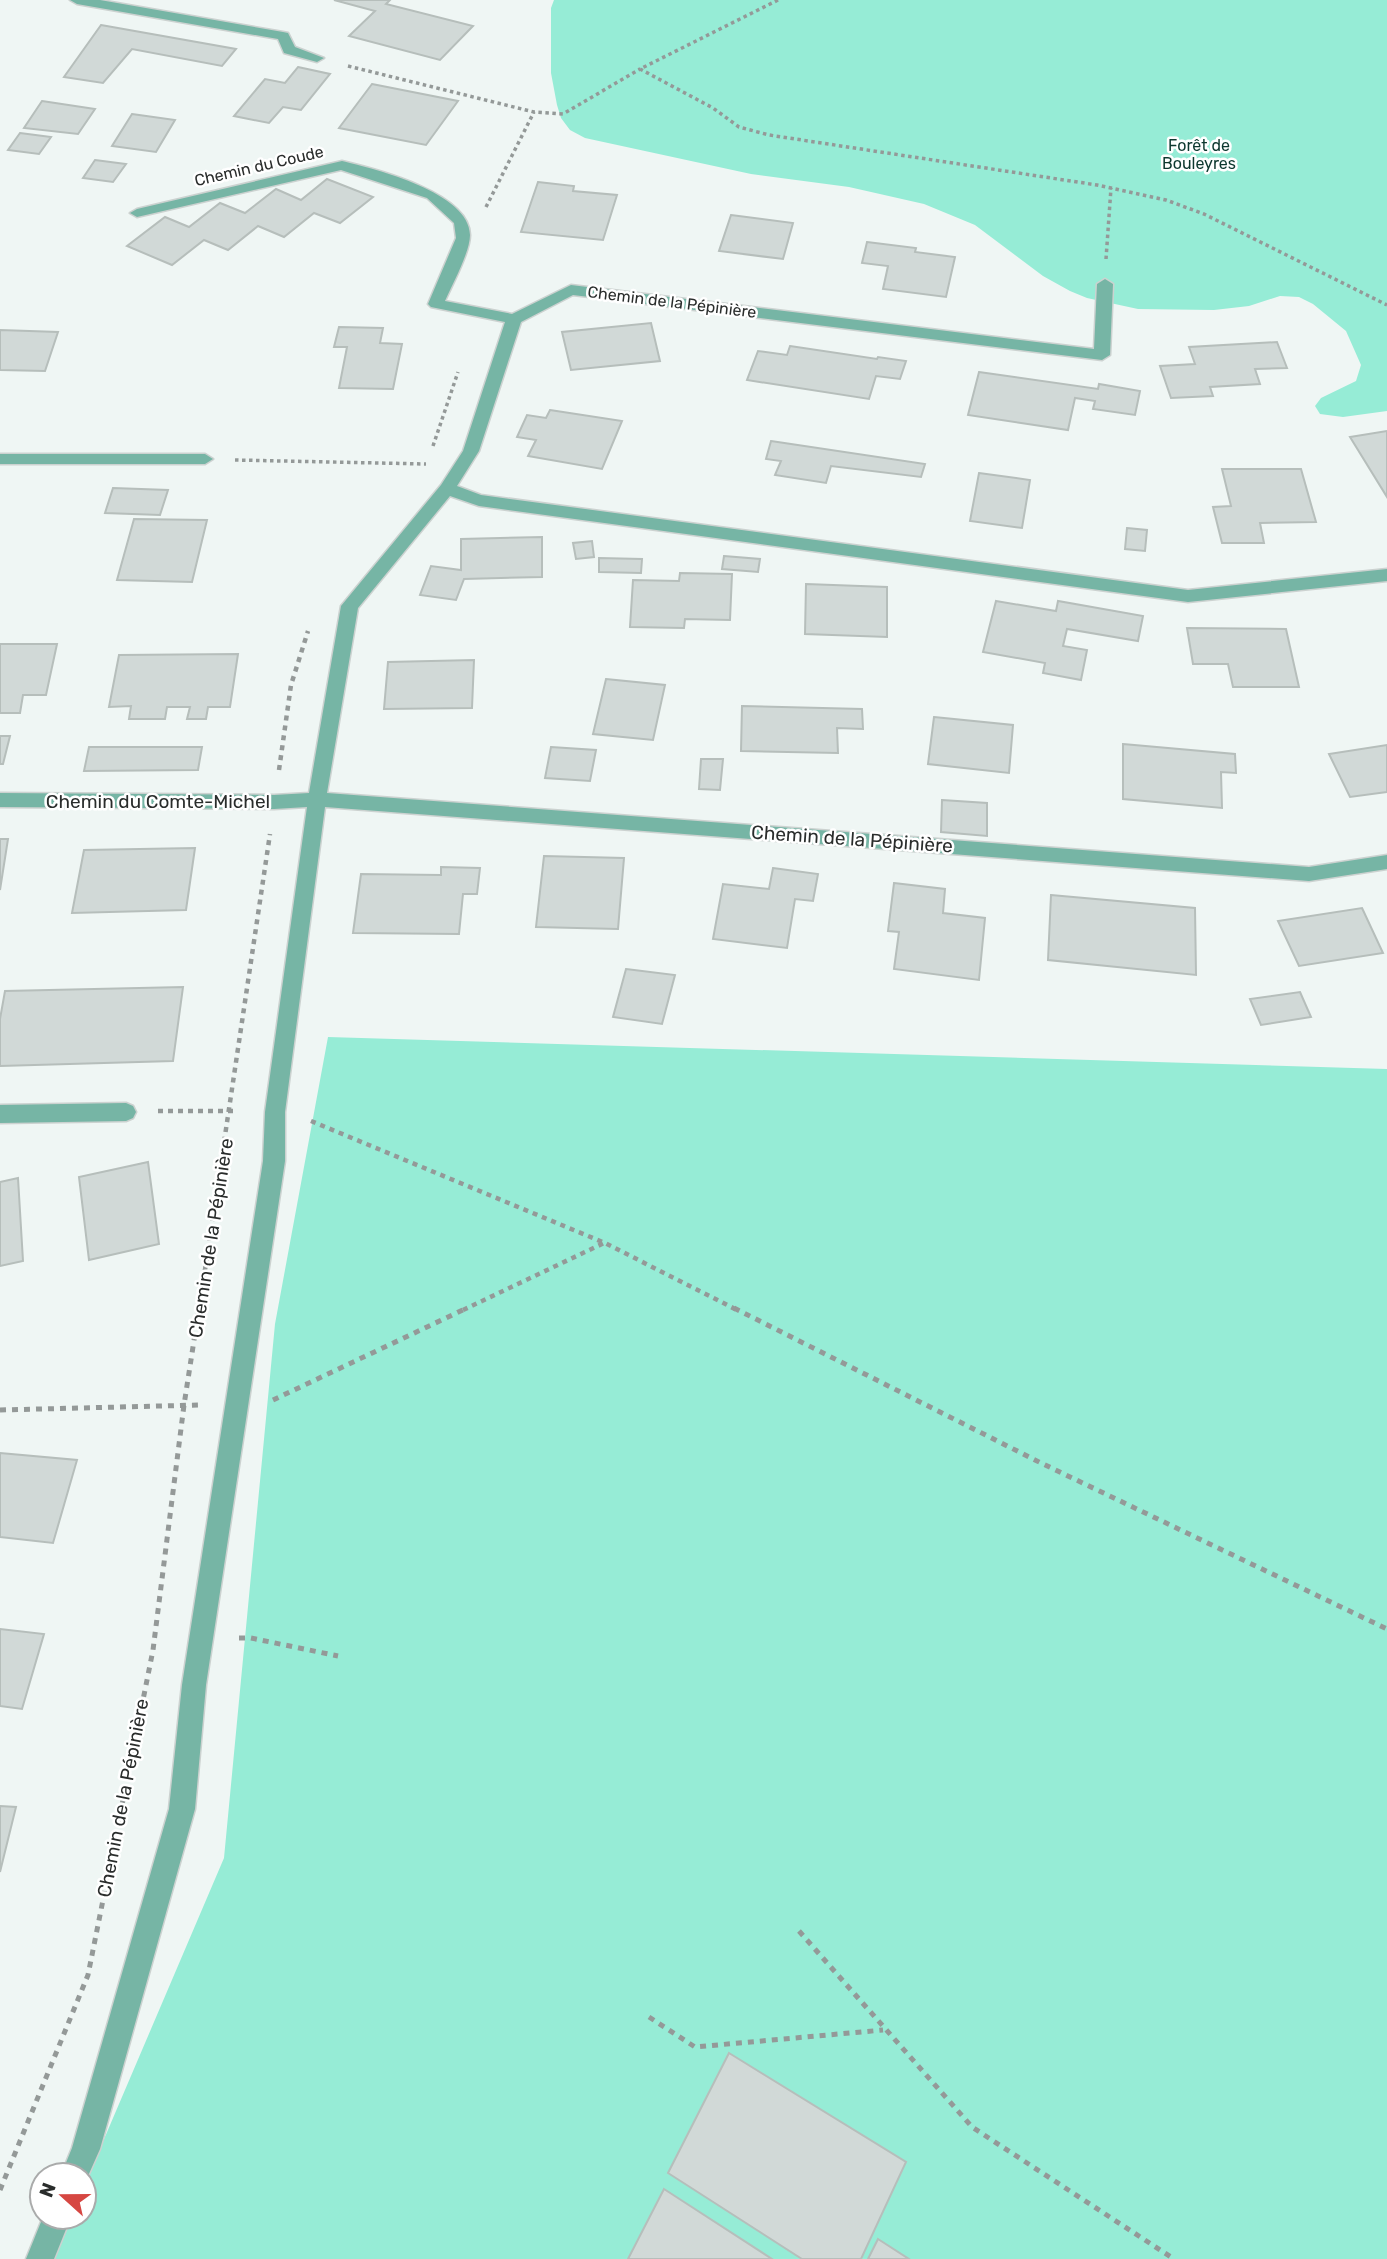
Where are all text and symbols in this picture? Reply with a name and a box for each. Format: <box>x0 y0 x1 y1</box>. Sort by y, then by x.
park label: Forêt de Bouleyres <box>1162 136 1236 173</box>
street label: Chemin du Coude <box>193 142 326 190</box>
street label: Chemin de la Pépinière <box>586 282 758 322</box>
street label: Chemin du Comte-Michel <box>46 790 270 813</box>
street label: Chemin de la Pépinière <box>750 820 954 858</box>
street label: Chemin de la Pépinière <box>184 1136 238 1340</box>
street label: Chemin de la Pépinière <box>92 1697 154 1899</box>
north arrow <box>28 2161 98 2231</box>
text: N <box>34 2180 61 2201</box>

